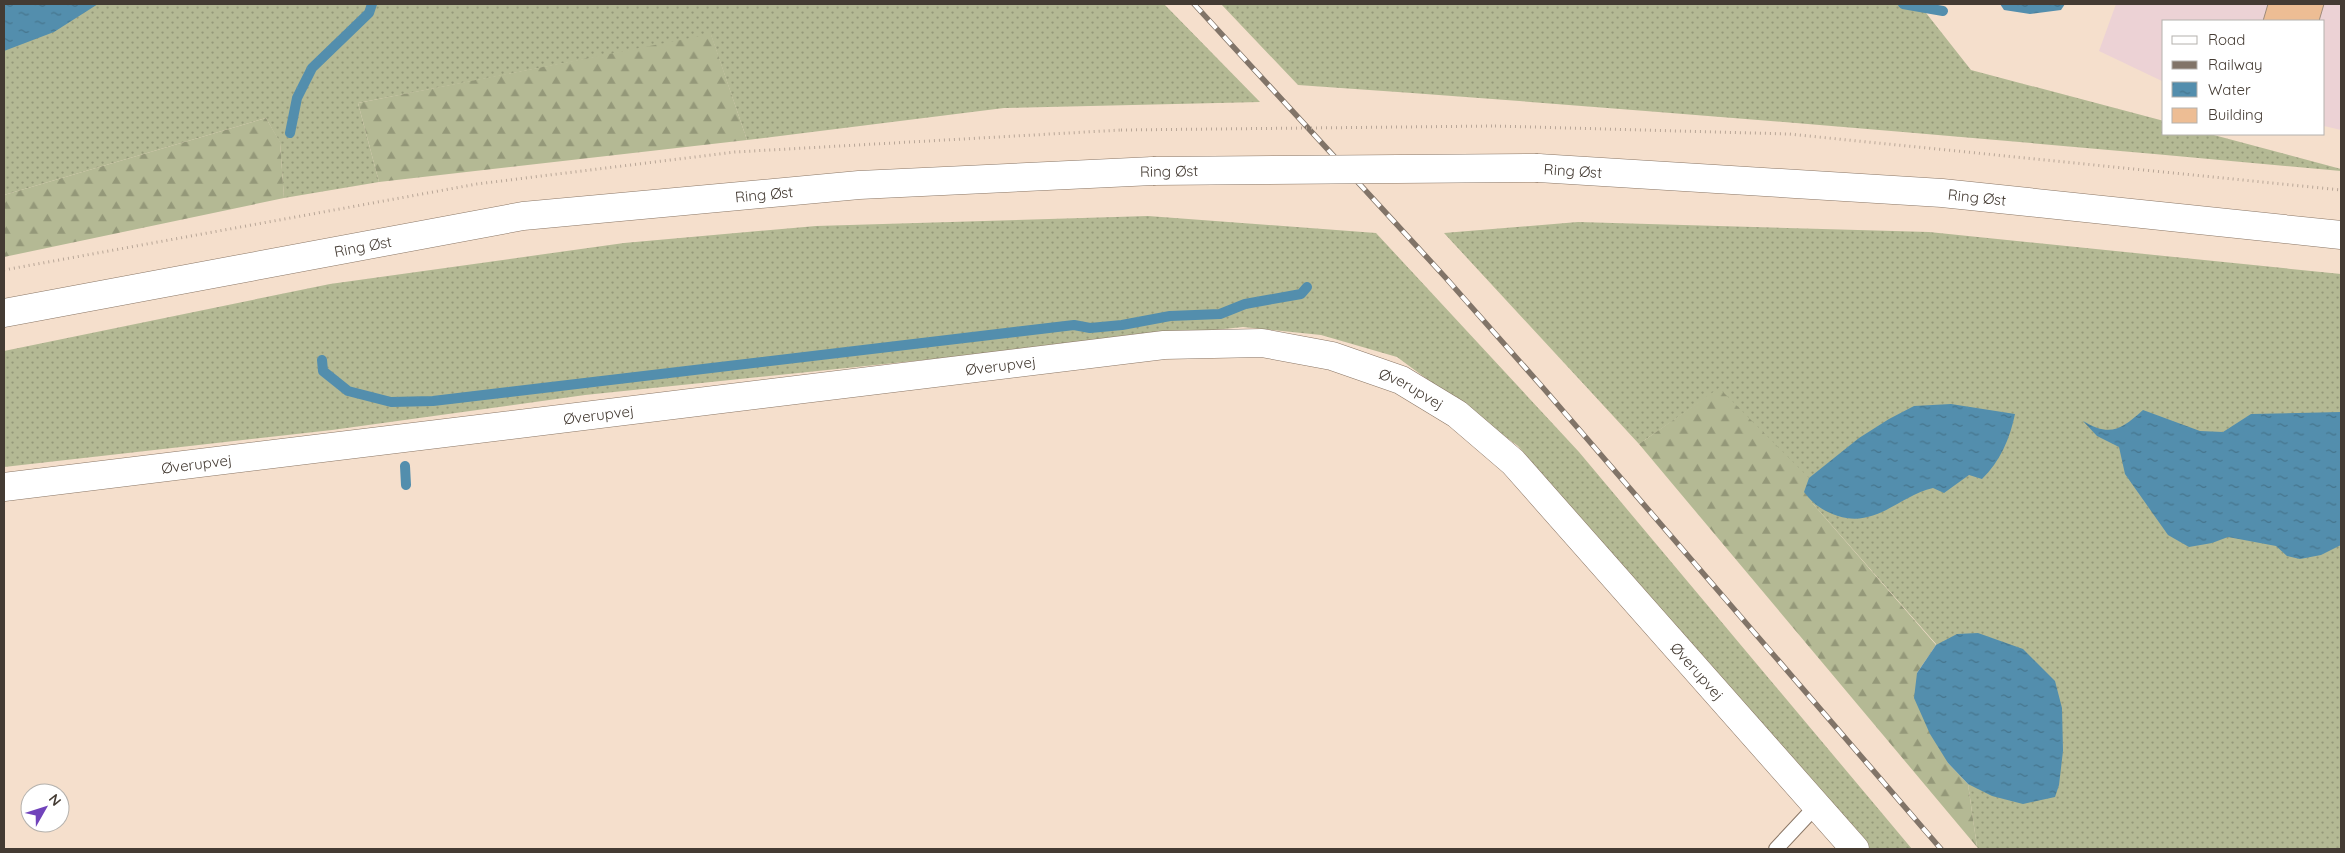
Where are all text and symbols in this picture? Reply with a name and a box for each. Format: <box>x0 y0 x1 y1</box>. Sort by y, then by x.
legend <box>2162 20 2325 135</box>
text: Road <box>2208 30 2245 49</box>
text: Railway <box>2208 55 2263 74</box>
text: Water <box>2208 80 2251 99</box>
text: Building <box>2208 105 2263 124</box>
street label: Ring Øst <box>1543 159 1603 181</box>
street label: Ring Øst <box>1140 161 1198 181</box>
street label: Ring Øst <box>734 182 794 206</box>
street label: Ring Øst <box>1947 184 2007 209</box>
street label: Ring Øst <box>332 231 393 261</box>
street label: Øverupvej <box>964 351 1037 379</box>
street label: Øverupvej <box>1377 364 1447 413</box>
street label: Øverupvej <box>562 400 635 428</box>
street label: Øverupvej <box>160 450 233 477</box>
street label: Øverupvej <box>1667 638 1728 704</box>
north arrow <box>20 783 70 833</box>
text: N <box>45 790 65 809</box>

